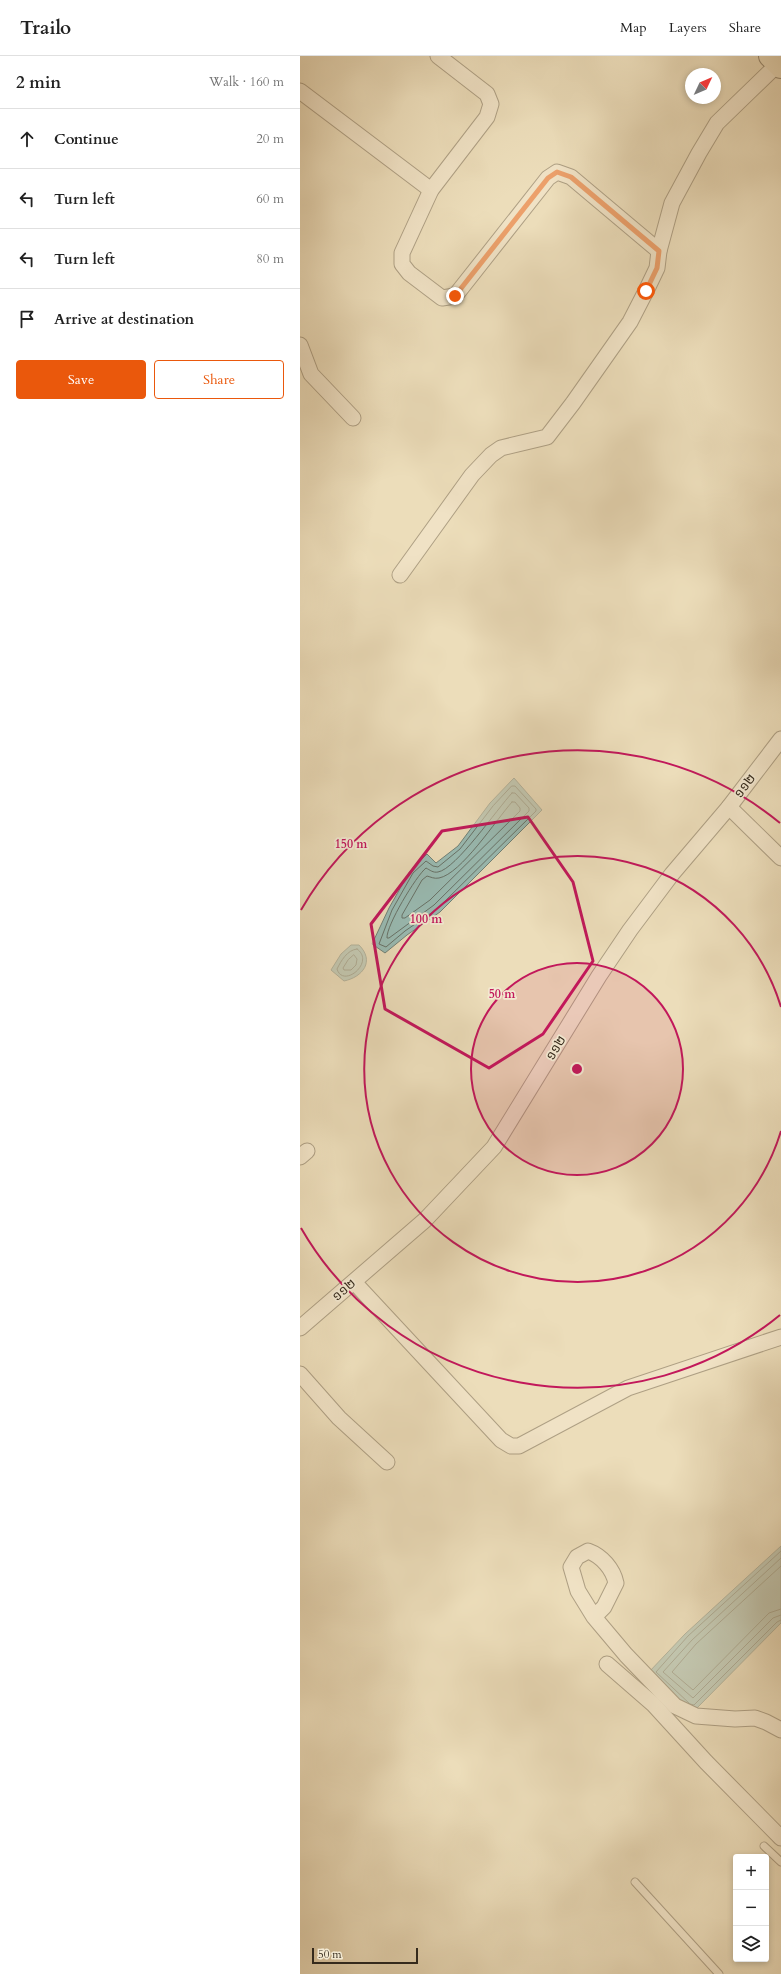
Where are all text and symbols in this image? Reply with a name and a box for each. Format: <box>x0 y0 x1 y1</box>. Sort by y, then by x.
text: Trailo <box>20 15 71 41</box>
text: Map <box>620 18 647 37</box>
text: Layers <box>669 18 707 37</box>
text: Share <box>729 18 761 37</box>
north arrow <box>685 68 721 104</box>
text: 2 min <box>16 71 61 94</box>
text: Walk · 160 m <box>209 73 284 91</box>
icon: ahead <box>16 128 38 150</box>
text: Continue <box>54 129 119 149</box>
text: 20 m <box>256 130 284 148</box>
icon: left <box>16 188 38 210</box>
text: Turn left <box>54 189 115 209</box>
text: 60 m <box>256 190 284 208</box>
icon: left <box>16 248 38 270</box>
text: Turn left <box>54 249 115 269</box>
text: 80 m <box>256 250 284 268</box>
route start <box>637 282 655 300</box>
route end <box>446 287 464 305</box>
icon: arrive <box>16 308 38 330</box>
text: Arrive at destination <box>54 309 194 329</box>
button: Save <box>16 360 146 399</box>
button: Share <box>154 360 284 399</box>
street label: ១១២ <box>730 770 760 802</box>
text: 150 m <box>335 836 368 852</box>
text: 100 m <box>410 911 443 927</box>
text: 50 m <box>489 986 516 1002</box>
street label: ១១២ <box>542 1032 570 1064</box>
centre of rings <box>570 1062 584 1076</box>
street label: ១១២ <box>328 1275 360 1305</box>
map controls <box>733 1854 769 1962</box>
button: + <box>733 1854 769 1890</box>
button: − <box>733 1890 769 1926</box>
button: layers <box>733 1926 769 1962</box>
scale bar <box>312 1946 418 1965</box>
text: 50 m <box>318 1947 342 1962</box>

